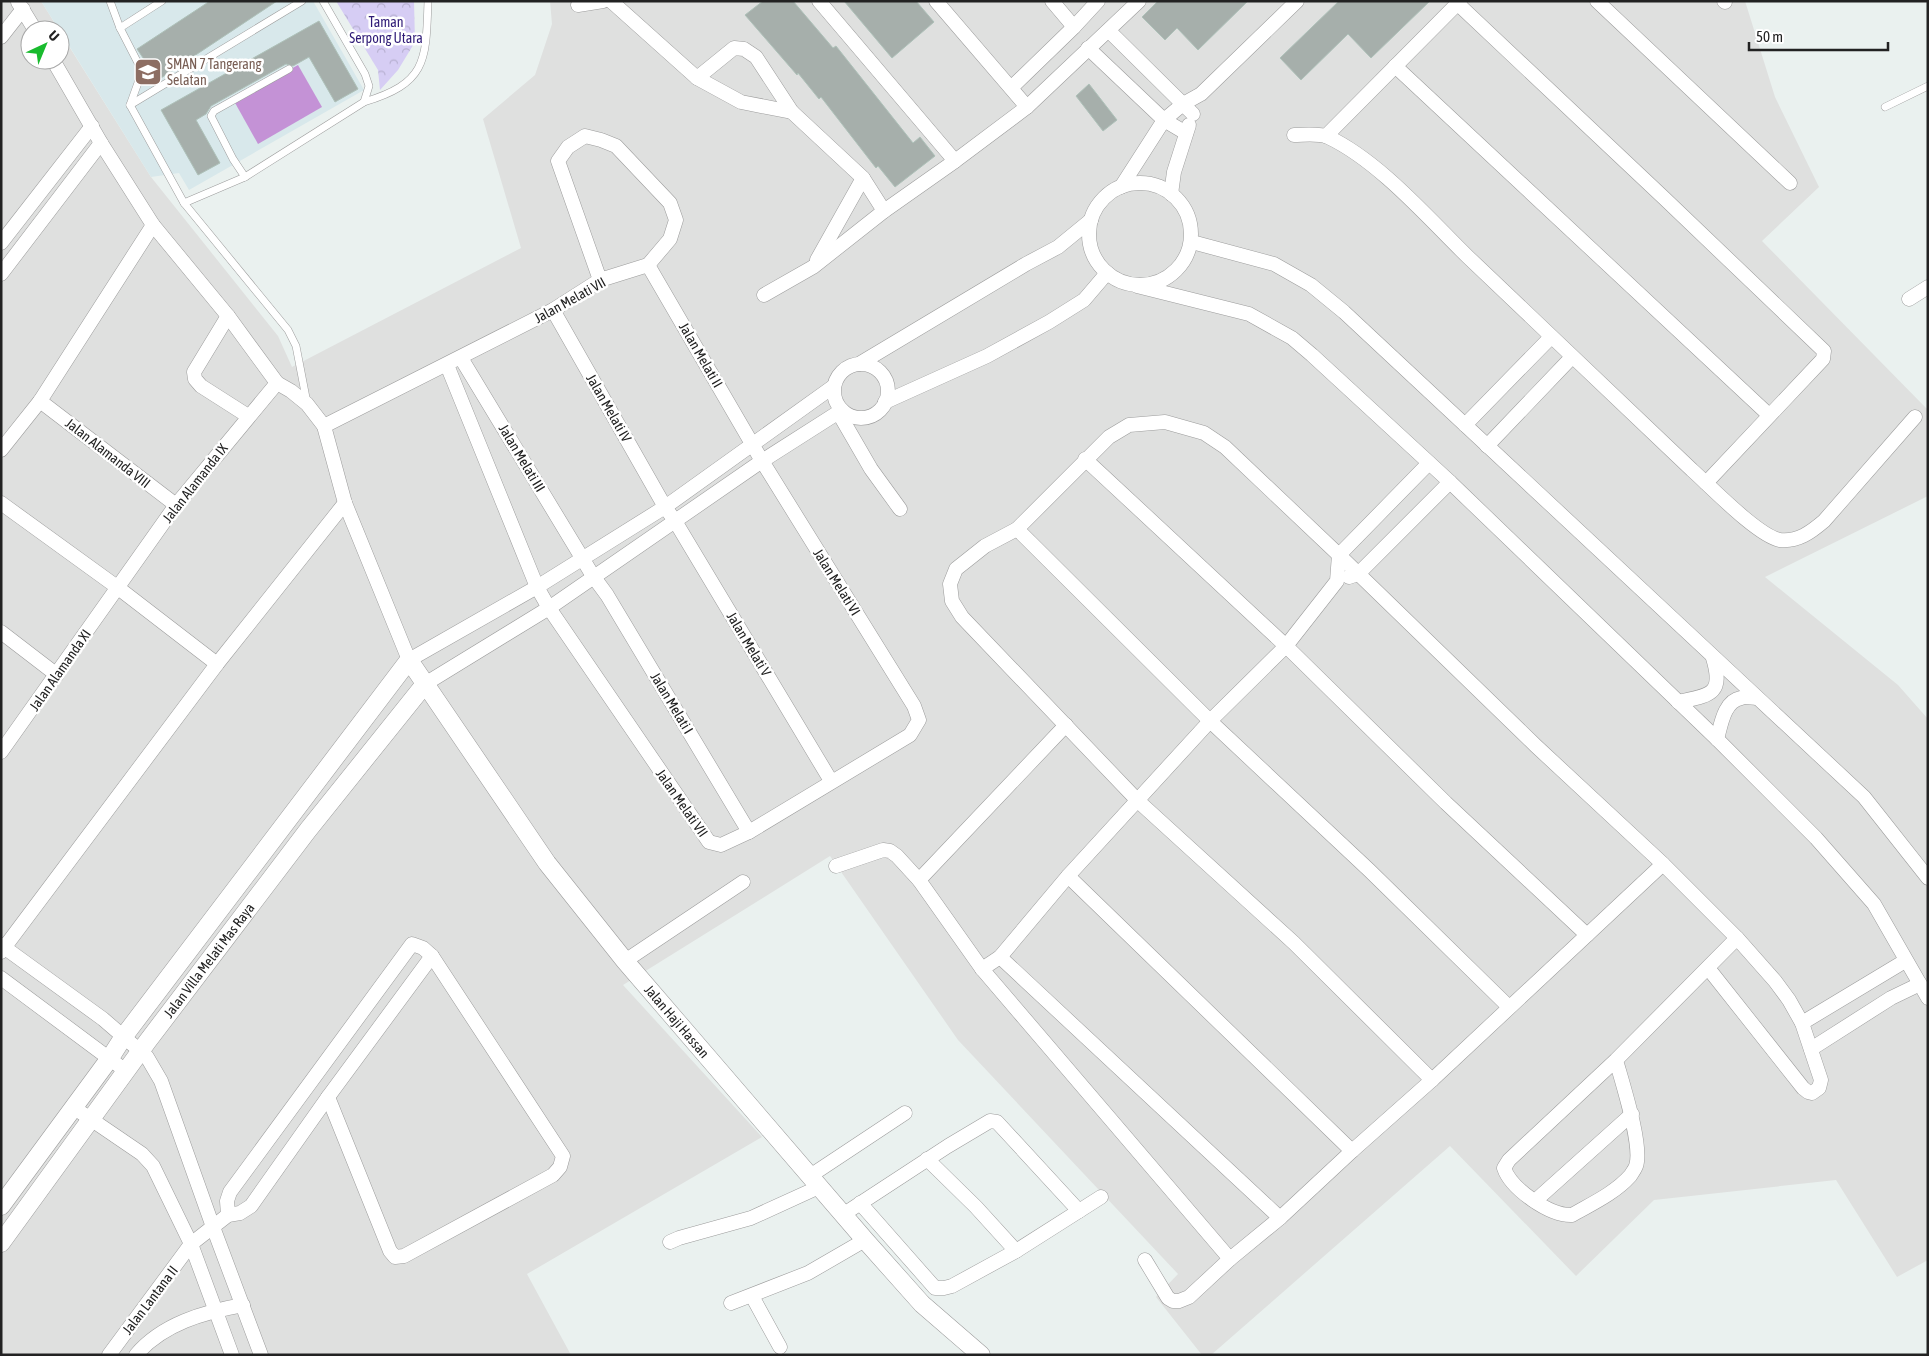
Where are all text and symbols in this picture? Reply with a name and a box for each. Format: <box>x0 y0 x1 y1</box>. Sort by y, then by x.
park label: Taman Serpong Utara <box>349 14 423 46</box>
north arrow <box>20 20 70 70</box>
scale bar <box>1749 20 1888 52</box>
text: U <box>46 27 63 44</box>
text: 50 m <box>1756 28 1783 45</box>
place label: SMAN 7 Tangerang Selatan <box>167 56 262 88</box>
school or university icon: SMAN 7 Tangerang Selatan <box>133 57 163 87</box>
street label: Jalan Melati VII <box>532 274 608 326</box>
street label: Jalan Melati II <box>676 320 726 390</box>
street label: Jalan Melati IV <box>583 371 635 445</box>
street label: Jalan Alamanda VIII <box>62 415 154 491</box>
street label: Jalan Melati III <box>496 421 548 495</box>
street label: Jalan Alamanda IX <box>159 440 231 525</box>
street label: Jalan Melati VI <box>810 546 864 618</box>
street label: Jalan Melati V <box>724 609 774 679</box>
street label: Jalan Alamanda XI <box>26 626 94 714</box>
street label: Jalan Melati I <box>647 669 697 737</box>
street label: Jalan Melati VII <box>653 766 711 840</box>
street label: Jalan Villa Melati Mas Raya <box>160 900 258 1021</box>
street label: Jalan Haji Hassan <box>641 982 713 1061</box>
street label: Jalan Lantana II <box>119 1263 181 1337</box>

